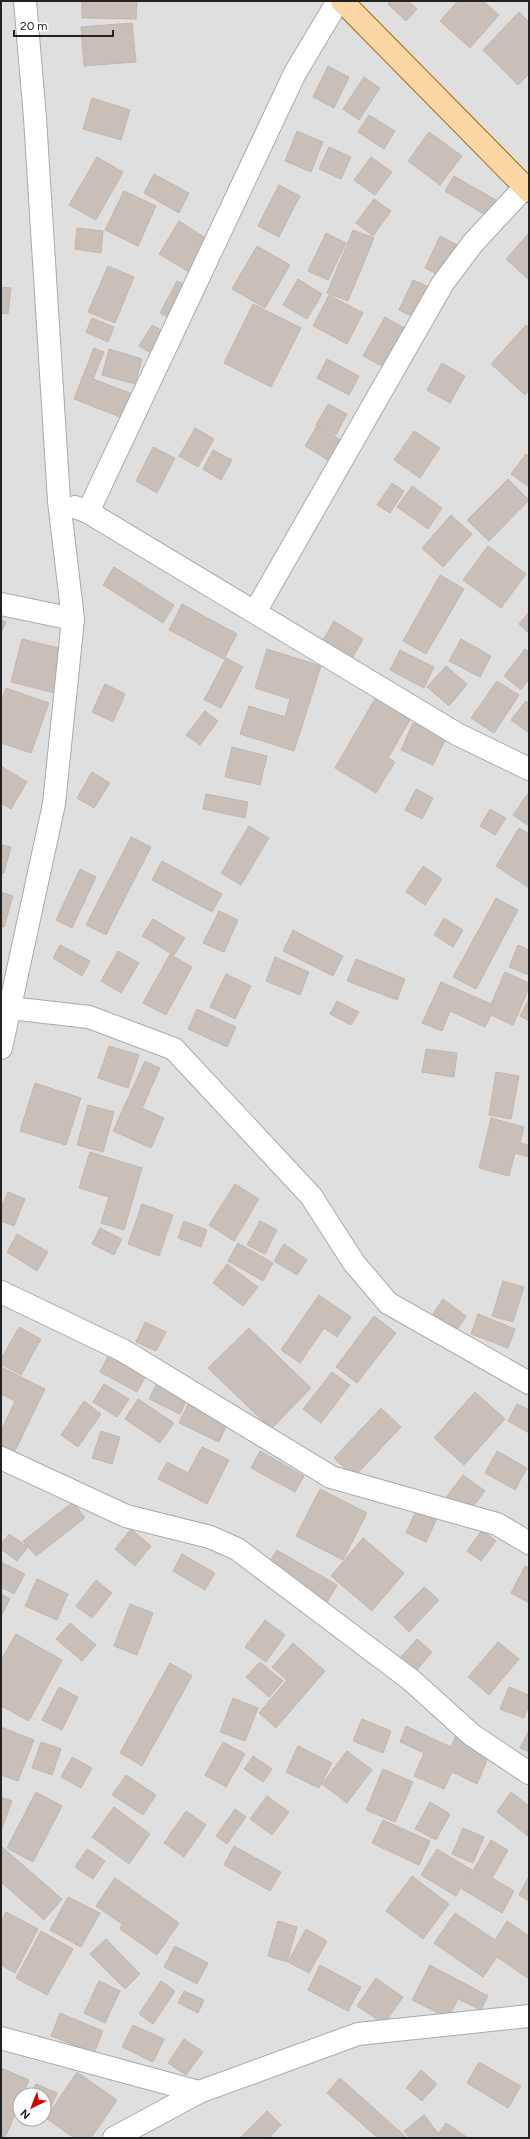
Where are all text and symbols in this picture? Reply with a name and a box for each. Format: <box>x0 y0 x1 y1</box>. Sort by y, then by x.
scale bar <box>14 12 113 38</box>
text: 20 m <box>20 19 48 33</box>
north arrow <box>12 2087 52 2127</box>
text: N <box>18 2106 33 2122</box>

